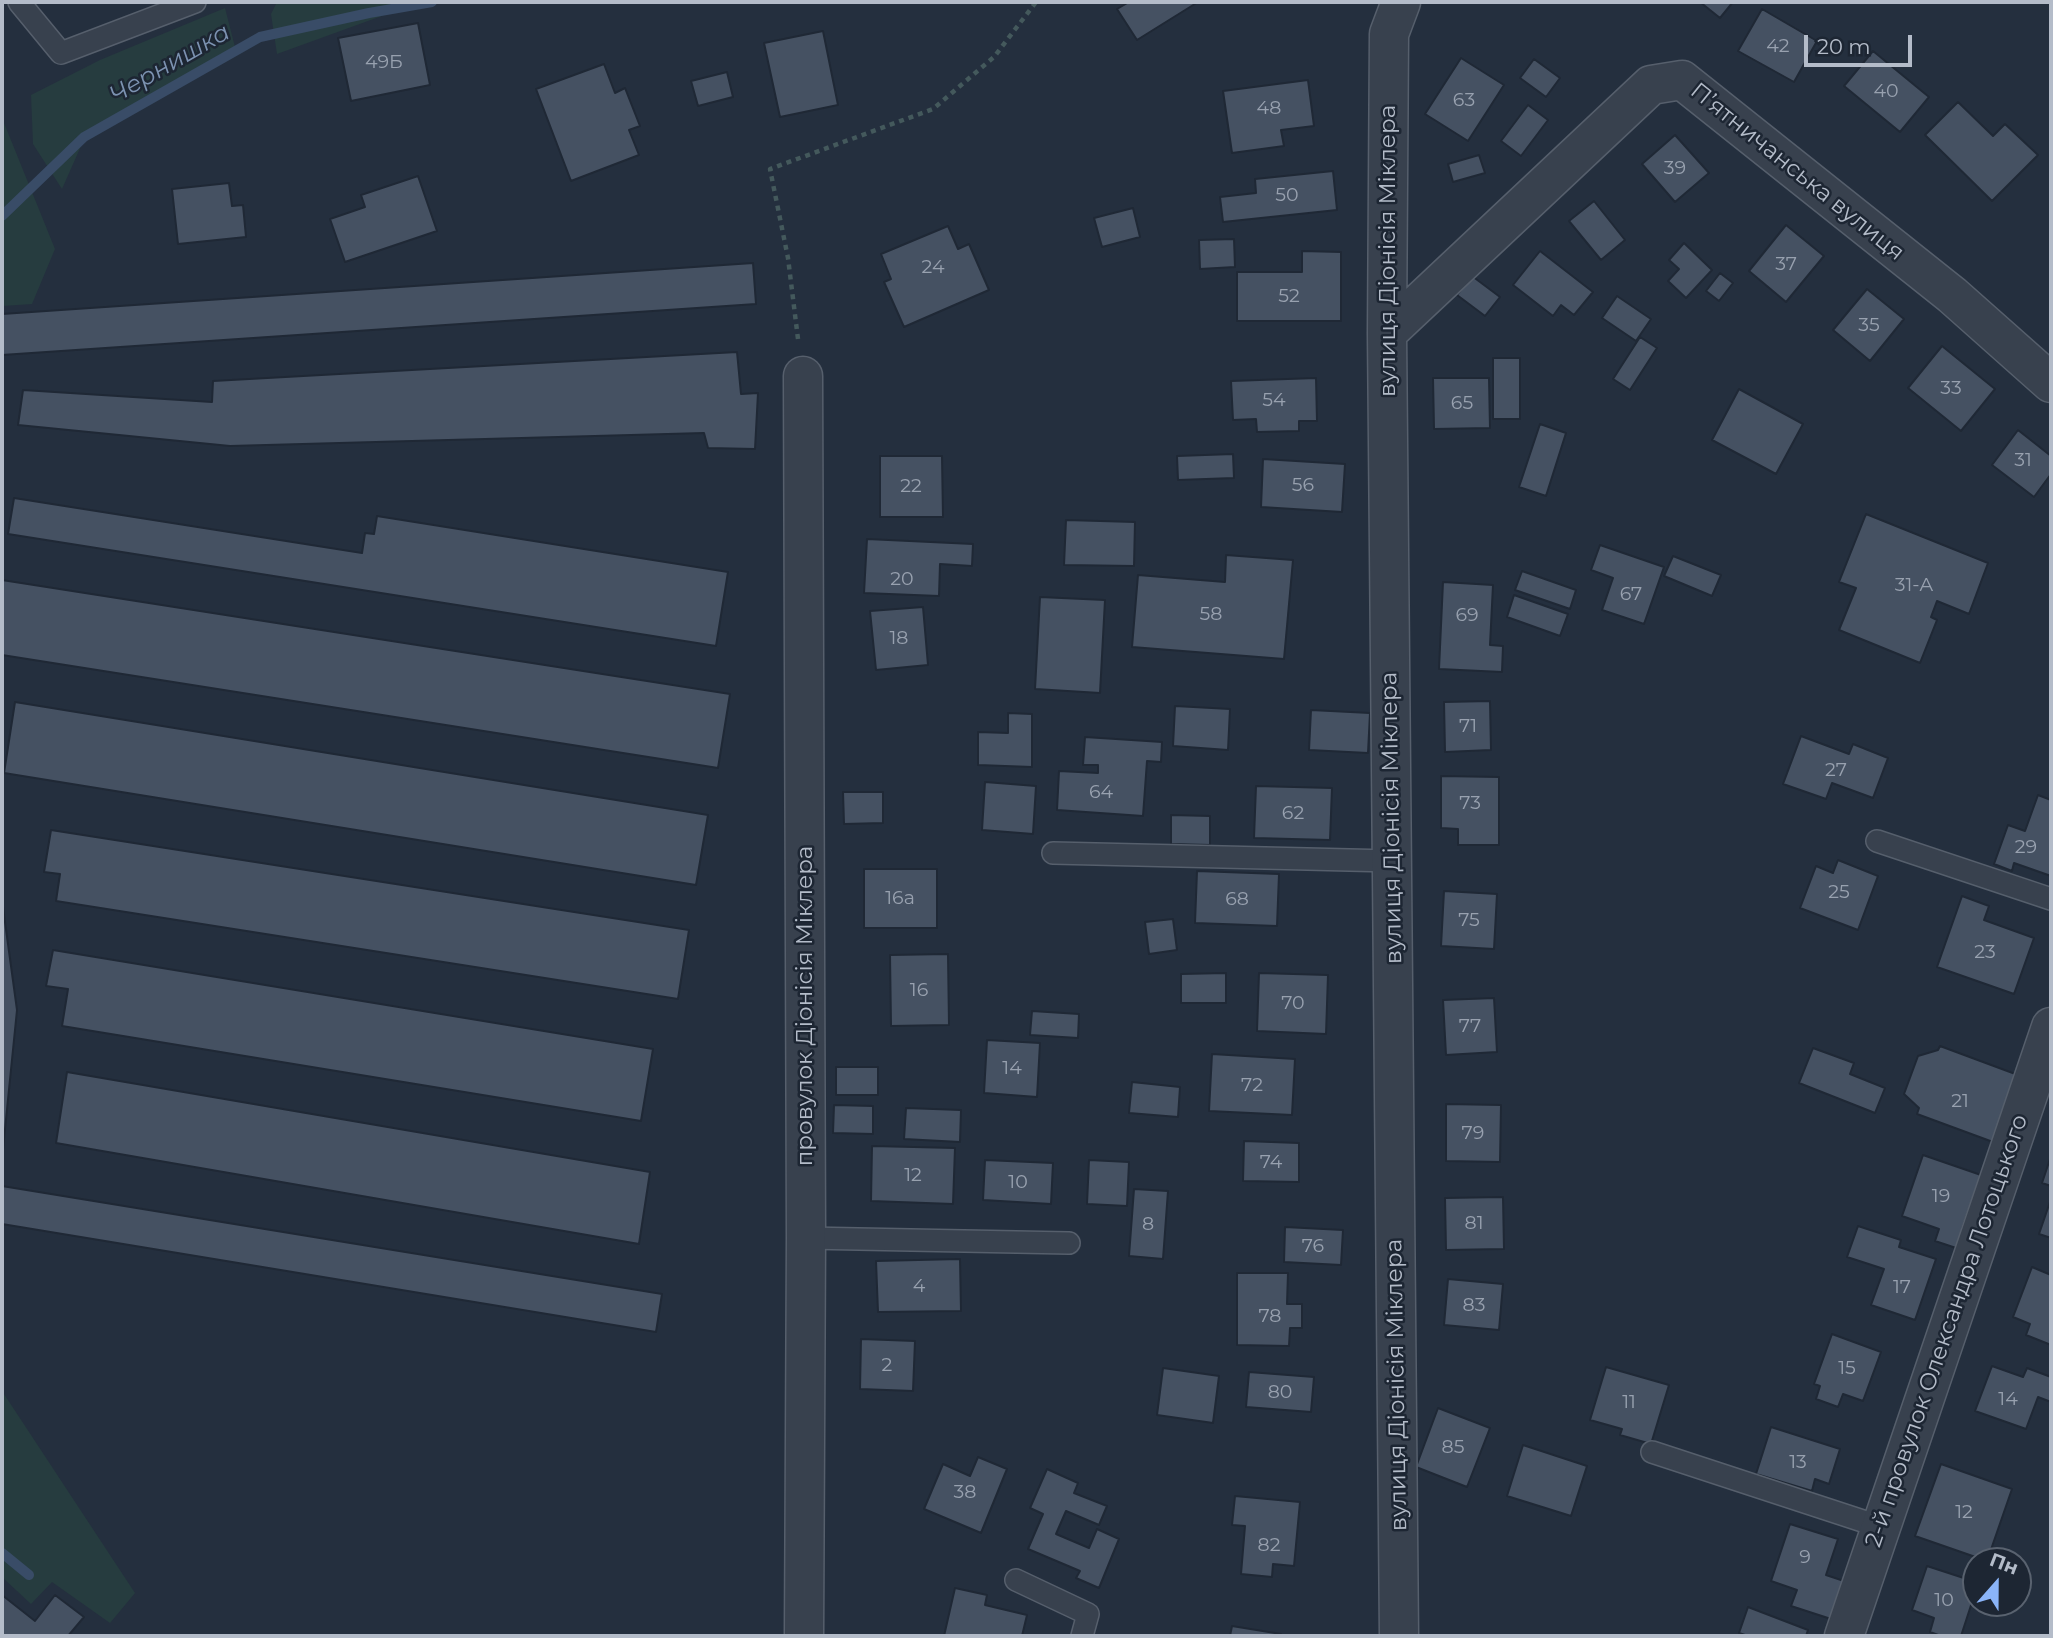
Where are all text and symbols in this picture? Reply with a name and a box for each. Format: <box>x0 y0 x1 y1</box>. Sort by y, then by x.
water label: Чернишка <box>105 18 235 110</box>
scale bar <box>1808 21 1916 65</box>
text: 20 m <box>1817 34 1871 59</box>
house number: 42 <box>1766 35 1790 57</box>
house number: 49Б <box>365 51 403 73</box>
street label: Пʼятничанська вулиця <box>1684 77 1910 267</box>
house number: 40 <box>1873 80 1899 102</box>
house number: 63 <box>1453 89 1475 111</box>
house number: 48 <box>1257 97 1281 119</box>
street label: вулиця Діонісія Міклера <box>1374 105 1402 397</box>
house number: 39 <box>1664 157 1686 179</box>
house number: 50 <box>1275 184 1299 206</box>
house number: 37 <box>1775 253 1797 275</box>
house number: 24 <box>922 256 944 278</box>
house number: 52 <box>1278 285 1300 307</box>
house number: 35 <box>1858 314 1880 336</box>
house number: 33 <box>1940 377 1962 399</box>
house number: 54 <box>1262 389 1286 411</box>
house number: 65 <box>1451 392 1473 414</box>
house number: 31 <box>2014 449 2032 471</box>
house number: 56 <box>1292 474 1314 496</box>
house number: 22 <box>900 475 922 497</box>
house number: 20 <box>890 568 914 590</box>
house number: 31-А <box>1895 574 1933 596</box>
house number: 67 <box>1620 583 1642 605</box>
house number: 58 <box>1200 603 1222 625</box>
house number: 69 <box>1455 604 1479 626</box>
house number: 18 <box>890 627 908 649</box>
street label: вулиця Діонісія Міклера <box>1376 672 1408 964</box>
house number: 71 <box>1459 715 1477 737</box>
house number: 27 <box>1825 759 1847 781</box>
house number: 64 <box>1089 781 1113 803</box>
house number: 73 <box>1459 792 1481 814</box>
house number: 62 <box>1282 802 1304 824</box>
house number: 29 <box>2015 836 2037 858</box>
street label: провулок Діонісія Міклера <box>791 846 819 1166</box>
house number: 25 <box>1828 881 1850 903</box>
house number: 16а <box>885 887 915 909</box>
house number: 68 <box>1225 888 1249 910</box>
house number: 75 <box>1458 909 1480 931</box>
house number: 23 <box>1974 941 1996 963</box>
house number: 16 <box>910 979 928 1001</box>
house number: 70 <box>1281 992 1305 1014</box>
house number: 77 <box>1459 1015 1481 1037</box>
house number: 14 <box>1002 1057 1022 1079</box>
house number: 72 <box>1241 1074 1263 1096</box>
house number: 21 <box>1951 1090 1969 1112</box>
street label: 2-й провулок Олександра Лотоцького <box>1860 1111 2034 1551</box>
house number: 79 <box>1462 1122 1484 1144</box>
house number: 74 <box>1260 1151 1282 1173</box>
house number: 12 <box>904 1164 922 1186</box>
house number: 10 <box>1008 1171 1028 1193</box>
house number: 19 <box>1932 1185 1950 1207</box>
house number: 81 <box>1465 1212 1483 1234</box>
house number: 8 <box>1142 1213 1154 1235</box>
house number: 76 <box>1302 1235 1324 1257</box>
street label: вулиця Діонісія Міклера <box>1381 1239 1413 1531</box>
house number: 4 <box>913 1275 925 1297</box>
house number: 17 <box>1893 1276 1911 1298</box>
house number: 83 <box>1463 1294 1485 1316</box>
house number: 78 <box>1259 1305 1281 1327</box>
house number: 2 <box>882 1354 892 1376</box>
house number: 15 <box>1838 1357 1856 1379</box>
house number: 80 <box>1268 1381 1292 1403</box>
house number: 14 <box>1998 1388 2018 1410</box>
house number: 11 <box>1622 1391 1636 1413</box>
house number: 85 <box>1442 1436 1464 1458</box>
house number: 13 <box>1789 1451 1807 1473</box>
house number: 38 <box>954 1481 976 1503</box>
house number: 12 <box>1955 1501 1973 1523</box>
house number: 82 <box>1258 1534 1280 1556</box>
house number: 9 <box>1799 1546 1811 1568</box>
north arrow <box>1962 1547 2032 1617</box>
text: Пн <box>1987 1548 2021 1580</box>
house number: 10 <box>1934 1589 1954 1611</box>

